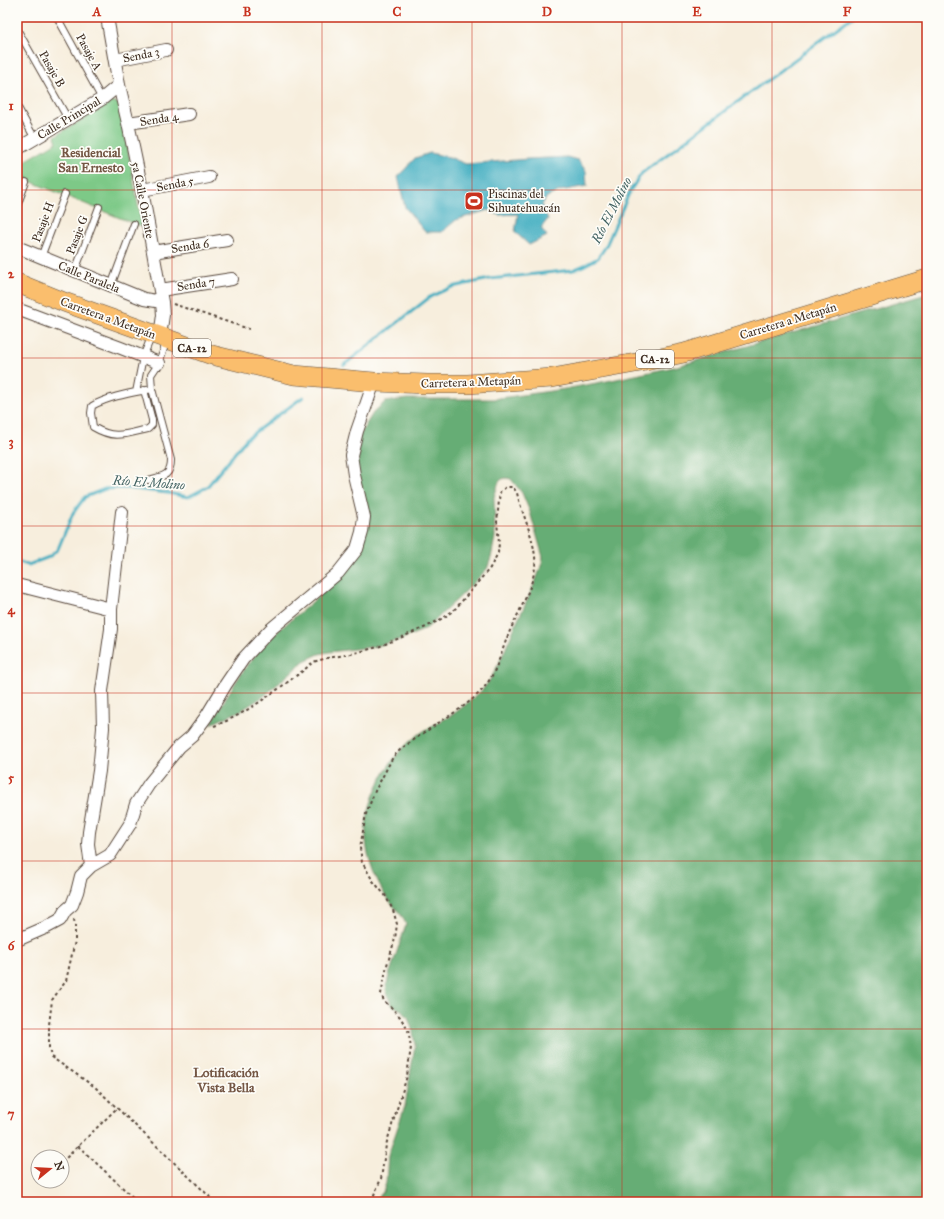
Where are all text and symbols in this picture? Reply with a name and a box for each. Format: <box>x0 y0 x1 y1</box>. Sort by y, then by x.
text: A <box>92 4 102 20</box>
text: B <box>243 4 252 20</box>
text: C <box>393 4 402 20</box>
text: D <box>542 4 552 20</box>
text: E <box>692 4 702 20</box>
text: F <box>843 4 852 20</box>
street label: Pasaje A <box>73 31 105 73</box>
street label: Senda 3 <box>122 45 161 65</box>
street label: Pasaje B <box>36 48 68 90</box>
street label: Calle Principal <box>35 93 104 142</box>
text: 1 <box>8 98 14 114</box>
street label: Senda 4 <box>139 109 180 129</box>
district label: Residencial San Ernesto <box>58 145 124 176</box>
street label: 5a Calle Oriente <box>129 160 157 240</box>
street label: Senda 5 <box>155 173 195 194</box>
water label: Río El Molino <box>588 175 635 247</box>
place label: Piscinas del Sihuatehuacán <box>488 187 561 215</box>
sports icon: Piscinas del Sihuatehuacán <box>463 190 485 212</box>
street label: Pasaje H <box>29 200 57 244</box>
street label: Pasaje G <box>63 213 91 256</box>
street label: Senda 6 <box>170 236 211 256</box>
street label: Calle Paralela <box>56 258 123 296</box>
text: 2 <box>8 266 15 282</box>
street label: Senda 7 <box>176 274 216 294</box>
street label: Carretera a Metapán <box>58 294 158 342</box>
street label: Carretera a Metapán <box>738 299 839 342</box>
road number: CA-12 <box>173 339 211 357</box>
road number: CA-12 <box>636 350 674 368</box>
street label: Carretera a Metapán <box>421 373 522 391</box>
text: 3 <box>8 434 14 450</box>
water label: Río El Molino <box>111 472 186 494</box>
text: 4 <box>7 602 15 618</box>
text: 5 <box>8 770 15 786</box>
text: 6 <box>8 938 16 954</box>
district label: Lotificación Vista Bella <box>193 1065 259 1096</box>
text: 7 <box>8 1106 15 1122</box>
north arrow <box>30 1149 70 1189</box>
text: N <box>51 1160 67 1173</box>

